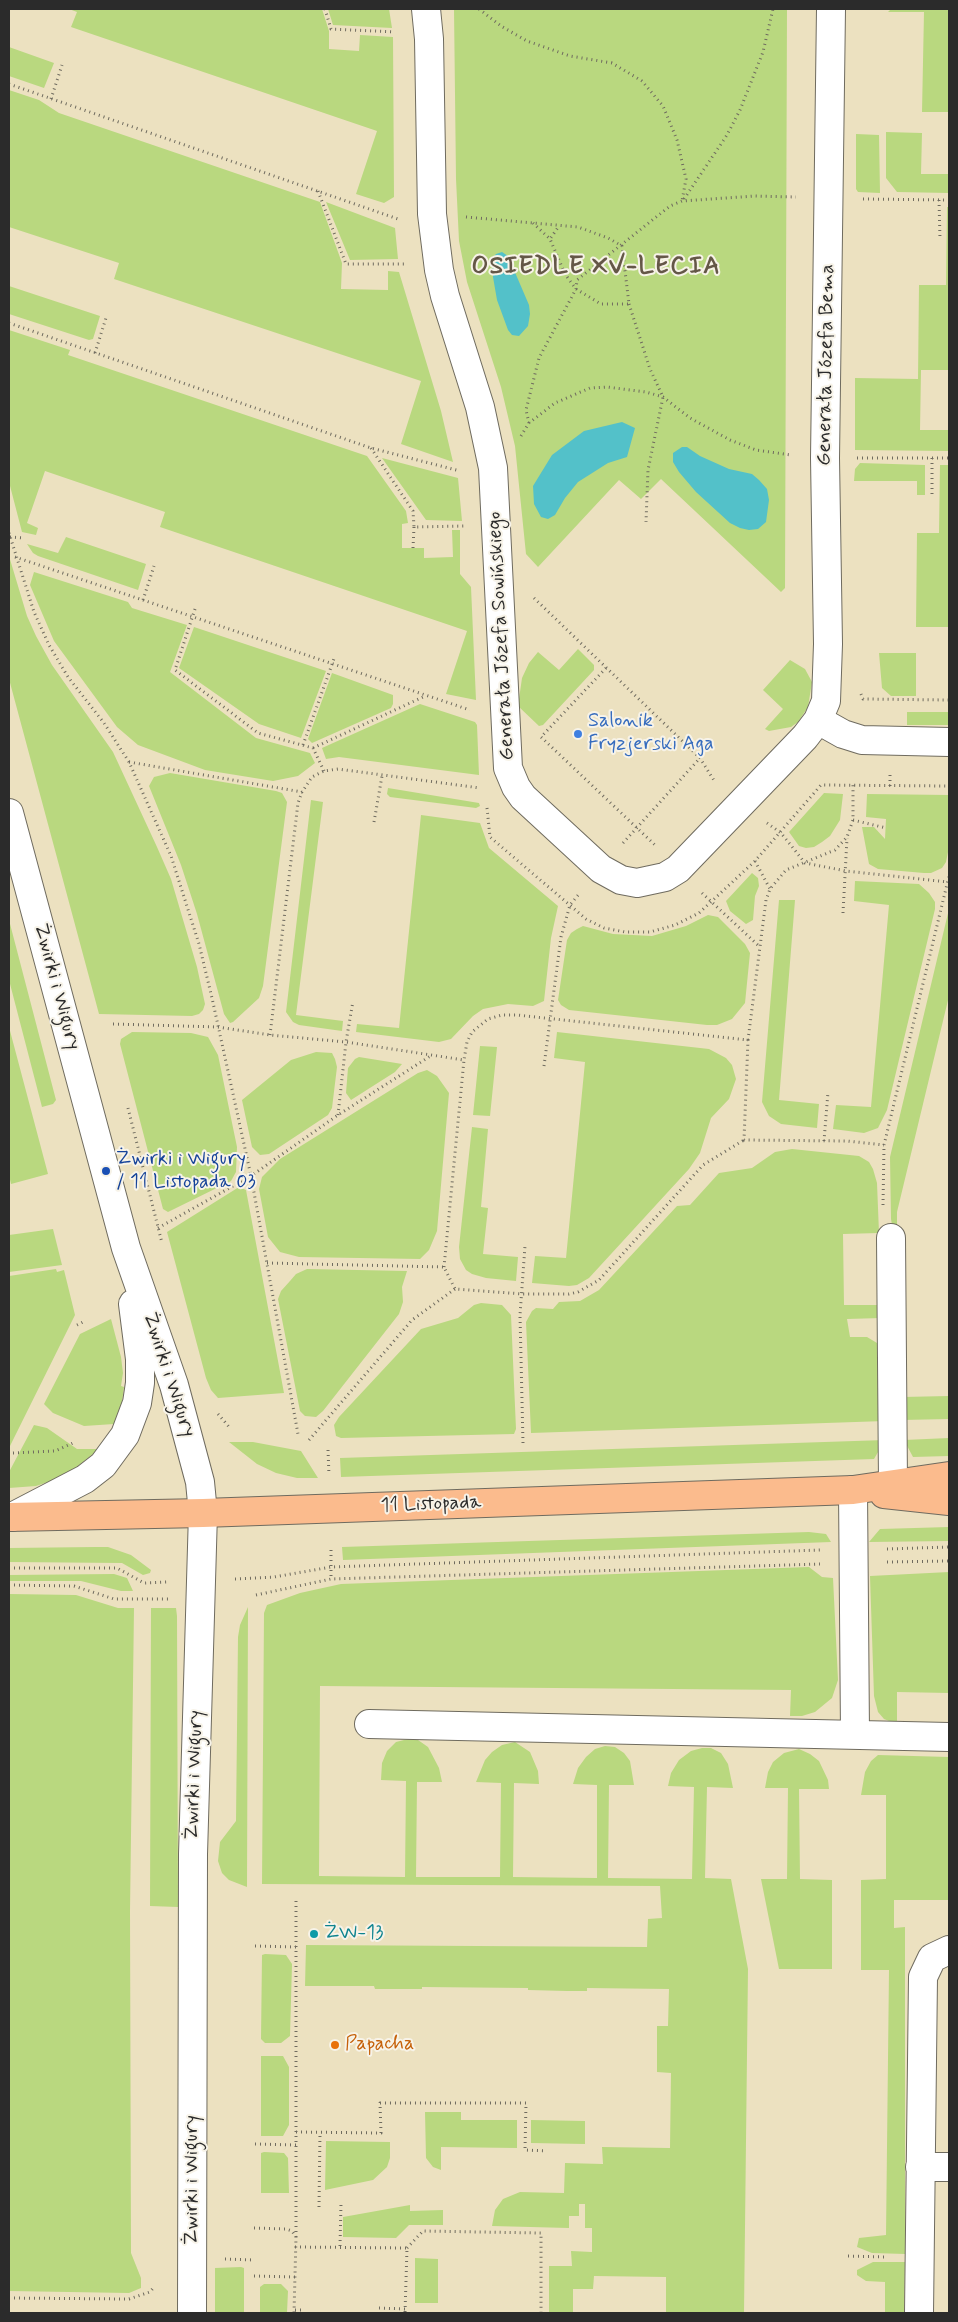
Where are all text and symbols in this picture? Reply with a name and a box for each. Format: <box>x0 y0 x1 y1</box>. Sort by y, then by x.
district label: OSIEDLE XV-LECIA <box>471 253 721 283</box>
street label: Generała Józefa Bema <box>813 264 841 466</box>
street label: Generała Józefa Sowińskiego <box>483 511 521 761</box>
place label: Salonik Fryzjerski Aga <box>588 710 714 757</box>
marker: Salonik Fryzjerski Aga <box>572 728 584 740</box>
street label: Żwirki i Wigury <box>28 921 84 1053</box>
place label: Żwirki i Wigury / 11 Listopada 03 <box>116 1148 256 1195</box>
marker: Żwirki i Wigury / 11 Listopada 03 <box>100 1165 112 1177</box>
street label: Żwirki i Wigury <box>137 1309 199 1441</box>
street label: 11 Listopada <box>380 1491 482 1519</box>
street label: Żwirki i Wigury <box>181 1710 209 1840</box>
place label: ŻW-13 <box>324 1922 384 1946</box>
marker: ŻW-13 <box>308 1928 320 1940</box>
place label: Papacha <box>345 2033 414 2057</box>
marker: Papacha <box>329 2039 341 2051</box>
street label: Żwirki i Wigury <box>181 2115 205 2245</box>

